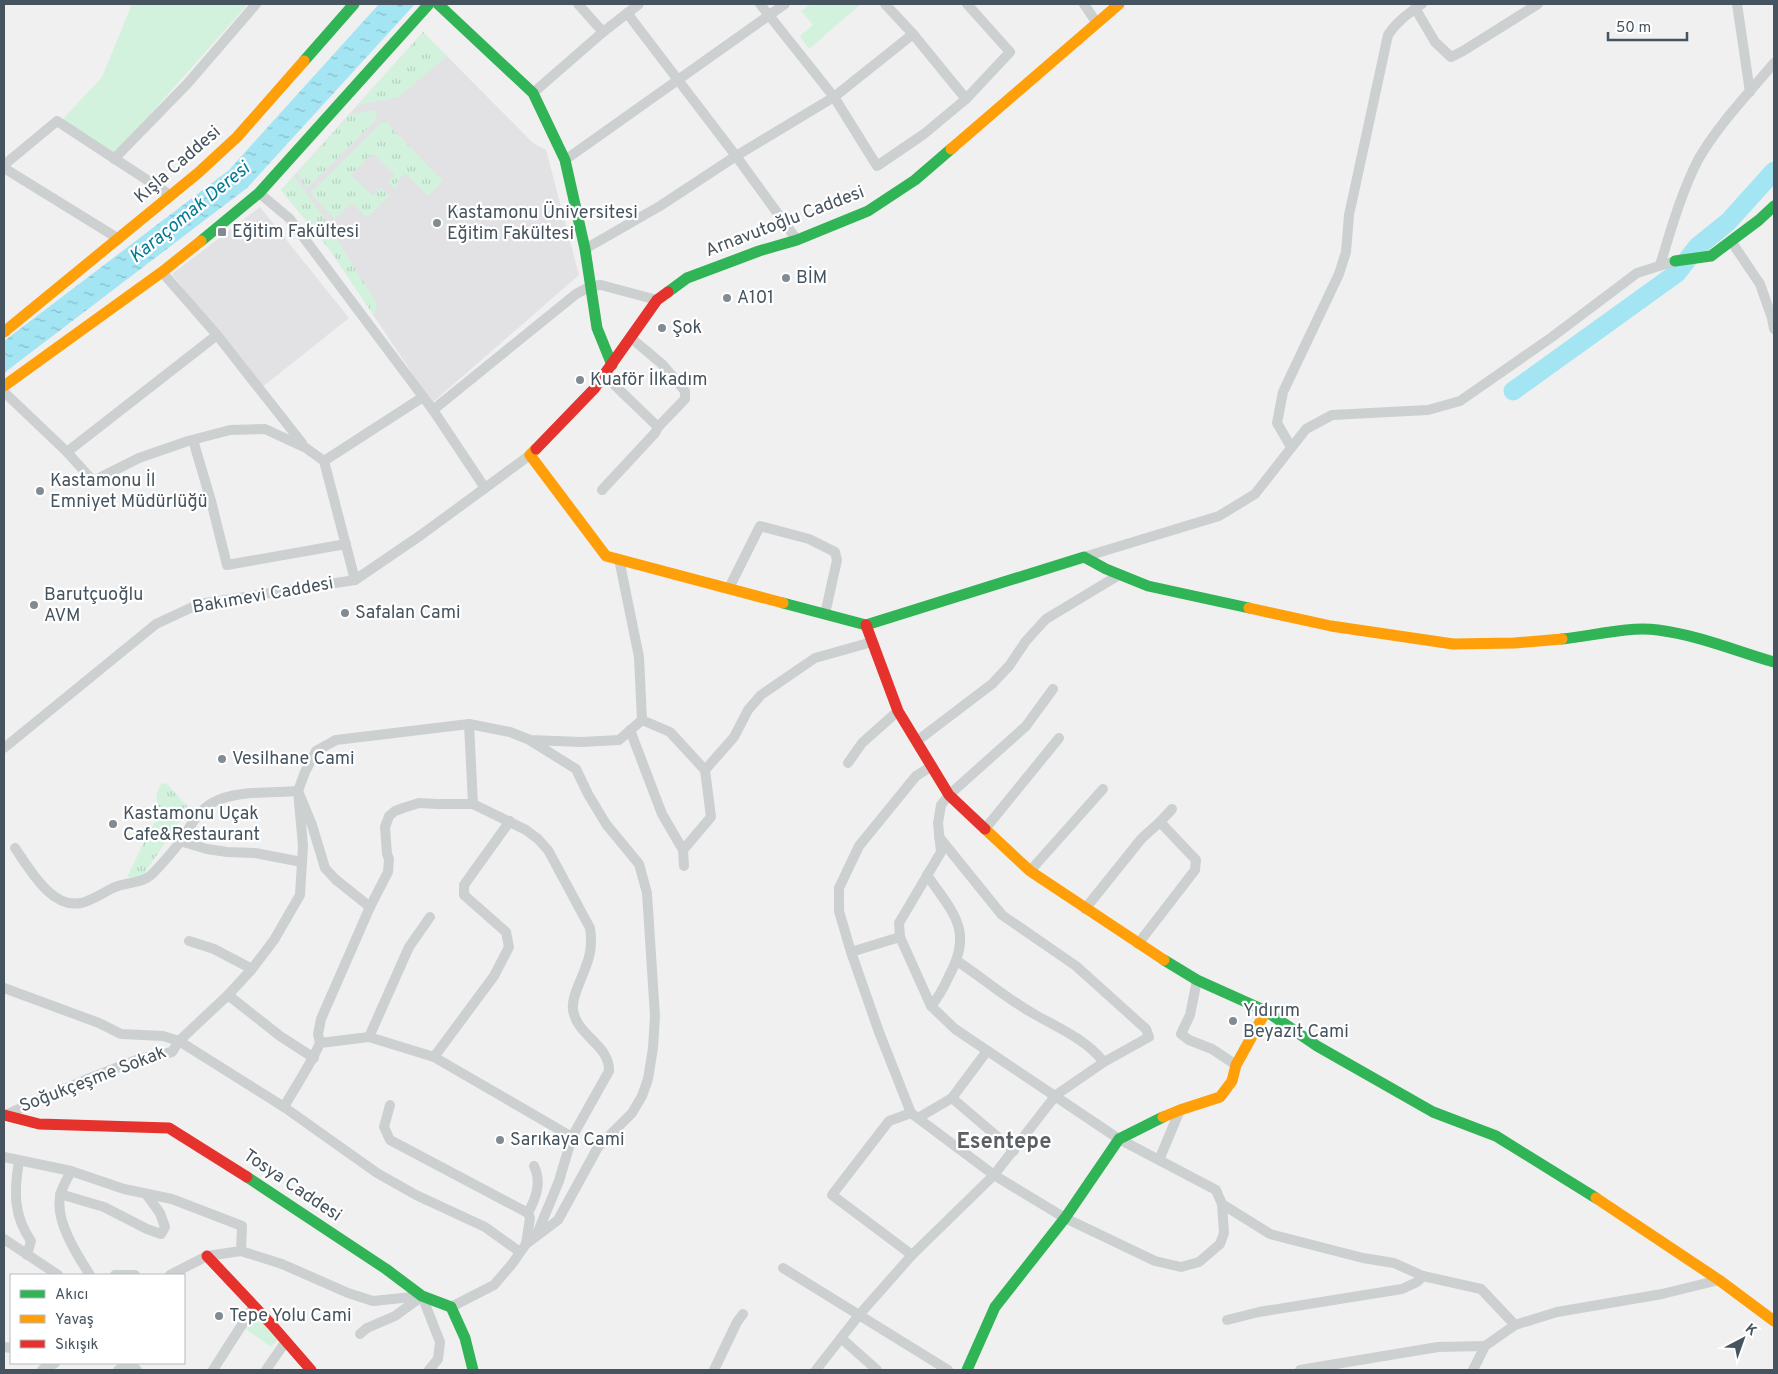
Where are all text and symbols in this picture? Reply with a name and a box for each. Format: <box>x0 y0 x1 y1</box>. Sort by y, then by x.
scale bar <box>1608 10 1687 42</box>
text: 50 m <box>1616 19 1651 38</box>
street label: Kışla Caddesi <box>130 121 226 209</box>
water label: Karaçomak Deresi <box>125 156 256 269</box>
street label: Arnavutoğlu Caddesi <box>702 181 868 263</box>
place label: Kastamonu Üniversitesi Eğitim Fakültesi <box>447 200 638 246</box>
marker: Kastamonu Üniversitesi Eğitim Fakültesi <box>431 217 443 229</box>
place label: Eğitim Fakültesi <box>232 221 359 244</box>
marker: Eğitim Fakültesi <box>216 226 228 238</box>
place label: BİM <box>796 265 827 290</box>
marker: BİM <box>780 272 792 284</box>
place label: A101 <box>737 287 774 310</box>
marker: A101 <box>721 292 733 304</box>
place label: Şok <box>672 317 702 340</box>
marker: Şok <box>656 322 668 334</box>
place label: Kuaför İlkadım <box>590 367 707 392</box>
marker: Kuaför İlkadım <box>574 374 586 386</box>
place label: Kastamonu İl Emniyet Müdürlüğü <box>50 468 208 514</box>
marker: Kastamonu İl Emniyet Müdürlüğü <box>34 485 46 497</box>
street label: Bakımevi Caddesi <box>191 572 335 620</box>
place label: Barutçuoğlu AVM <box>44 584 143 628</box>
marker: Barutçuoğlu AVM <box>28 599 40 611</box>
place label: Safalan Cami <box>355 602 461 625</box>
marker: Safalan Cami <box>339 607 351 619</box>
place label: Vesilhane Cami <box>232 748 355 771</box>
marker: Vesilhane Cami <box>216 753 228 765</box>
place label: Kastamonu Uçak Cafe&Restaurant <box>123 803 260 847</box>
marker: Kastamonu Uçak Cafe&Restaurant <box>107 818 119 830</box>
place label: Yıdırım Beyazıt Cami <box>1243 1000 1349 1044</box>
marker: Yıdırım Beyazıt Cami <box>1227 1015 1239 1027</box>
street label: Soğukçeşme Sokak <box>16 1041 170 1119</box>
place label: Sarıkaya Cami <box>510 1129 625 1152</box>
district label: Esentepe <box>957 1129 1051 1156</box>
marker: Sarıkaya Cami <box>494 1134 506 1146</box>
street label: Tosya Caddesi <box>238 1145 346 1227</box>
legend <box>10 1274 185 1364</box>
text: Akıcı <box>55 1286 88 1305</box>
place label: Tepe Yolu Cami <box>229 1305 352 1328</box>
marker: Tepe Yolu Cami <box>213 1310 225 1322</box>
text: Yavaş <box>55 1311 94 1330</box>
north arrow <box>1718 1314 1768 1364</box>
text: K <box>1741 1321 1760 1340</box>
text: Sıkışık <box>55 1336 99 1355</box>

